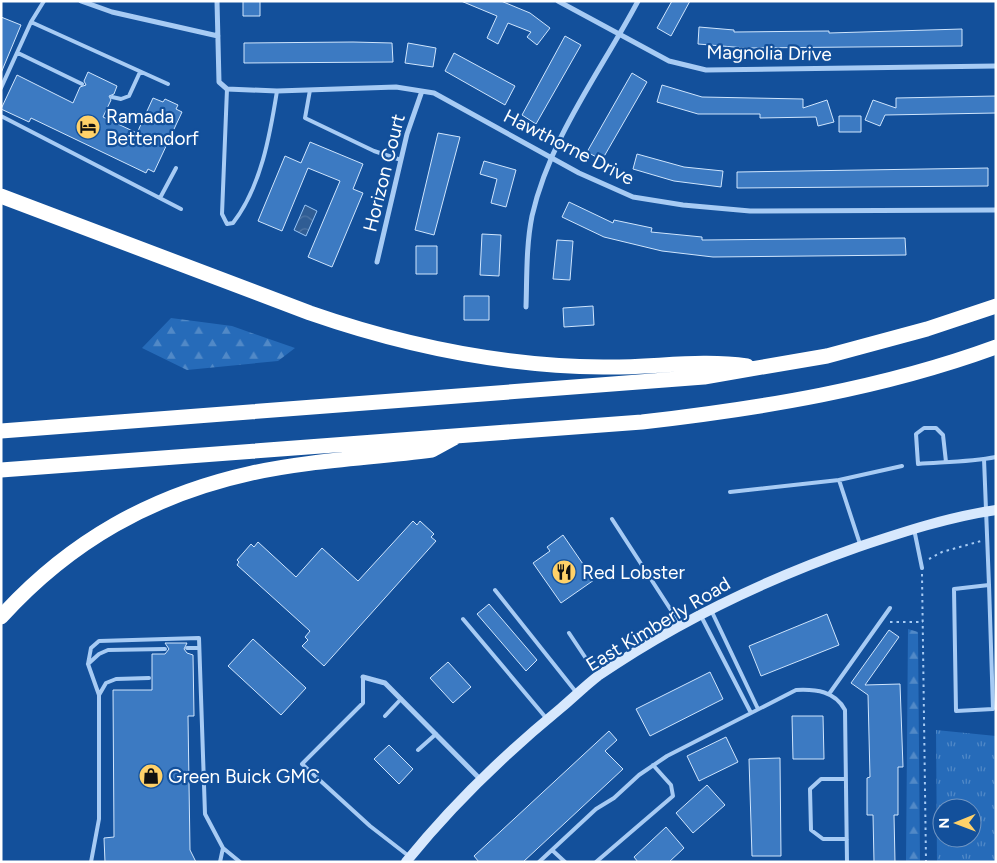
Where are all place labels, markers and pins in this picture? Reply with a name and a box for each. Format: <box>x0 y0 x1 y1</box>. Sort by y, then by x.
place label: Ramada Bettendorf <box>106 105 199 150</box>
hotel icon: Ramada Bettendorf <box>75 114 101 140</box>
restaurant icon: Red Lobster <box>551 559 577 585</box>
place label: Red Lobster <box>582 561 685 584</box>
shop icon: Green Buick GMC <box>138 763 164 789</box>
place label: Green Buick GMC <box>168 765 320 788</box>

